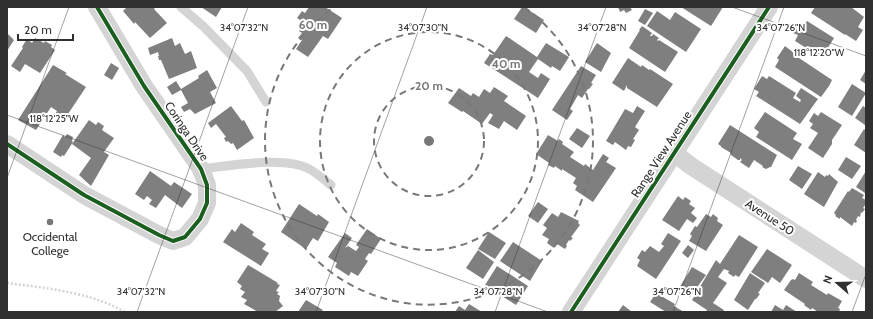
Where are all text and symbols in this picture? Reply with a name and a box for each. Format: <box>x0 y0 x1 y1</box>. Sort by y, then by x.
scale bar <box>18 16 73 42</box>
text: 60 m <box>299 17 327 32</box>
text: 34°07'32"N <box>220 21 268 34</box>
text: 34°07'30"N <box>398 21 448 34</box>
text: 34°07'28"N <box>577 21 627 34</box>
text: 34°07'26"N <box>757 21 805 34</box>
text: 20 m <box>24 22 52 37</box>
text: 118°12'20"W <box>794 46 845 59</box>
text: 40 m <box>491 56 521 71</box>
text: 20 m <box>415 78 443 93</box>
street label: Coringa Drive <box>162 99 212 163</box>
street label: Range View Avenue <box>627 108 695 200</box>
text: 118°12'25"W <box>29 112 79 125</box>
centre of rings <box>422 134 436 148</box>
street label: Avenue 50 <box>743 196 797 238</box>
marker: Occidental College <box>45 217 55 227</box>
place label: Occidental College <box>23 229 77 258</box>
north arrow <box>817 263 857 303</box>
text: N <box>820 274 836 286</box>
text: 34°07'32"N <box>117 285 165 298</box>
text: 34°07'30"N <box>295 285 345 298</box>
text: 34°07'28"N <box>473 285 523 298</box>
text: 34°07'26"N <box>653 285 701 298</box>

